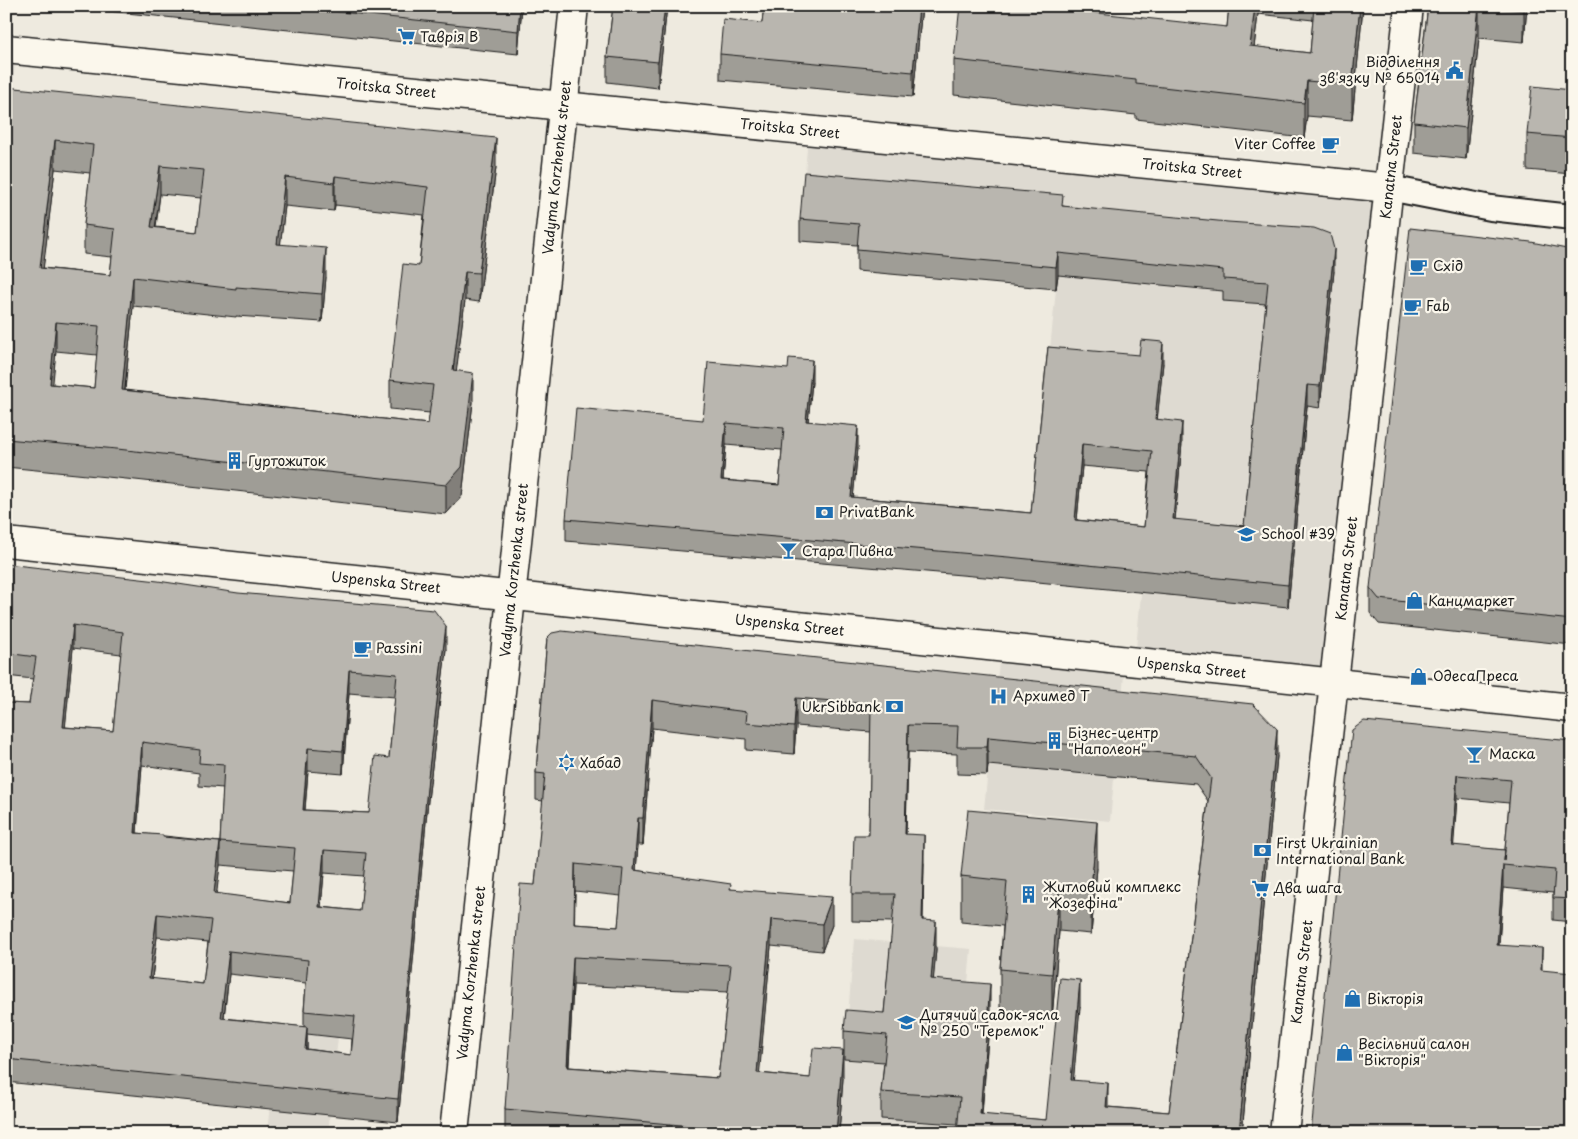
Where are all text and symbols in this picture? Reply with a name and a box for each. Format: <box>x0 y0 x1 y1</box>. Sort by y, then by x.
place label: Таврія В <box>420 26 478 47</box>
supermarket icon: Таврія В <box>396 27 416 47</box>
place label: Відділення зв'язку № 65014 <box>1319 51 1440 88</box>
public building icon: Відділення зв'язку № 65014 <box>1444 60 1464 80</box>
street label: Troitska Street <box>335 72 437 103</box>
street label: Vadyma Korzhenka street <box>537 79 576 256</box>
street label: Troitska Street <box>739 113 841 143</box>
street label: Kanatna Street <box>1374 113 1407 220</box>
place label: Viter Coffee <box>1234 133 1316 154</box>
cafe icon: Viter Coffee <box>1320 134 1340 154</box>
street label: Troitska Street <box>1141 153 1243 183</box>
place label: Схiд <box>1433 255 1463 276</box>
cafe icon: Схiд <box>1409 256 1429 276</box>
place label: Fab <box>1426 295 1450 316</box>
cafe icon: Fab <box>1402 296 1422 316</box>
place label: Гуртожиток <box>248 450 327 471</box>
building icon: Гуртожиток <box>224 451 244 471</box>
street label: Vadyma Korzhenka street <box>494 482 533 658</box>
place label: PrivatBank <box>839 501 915 522</box>
bank icon: PrivatBank <box>815 502 835 522</box>
street label: Kanatna Street <box>1330 515 1362 622</box>
place label: School #39 <box>1261 523 1335 544</box>
school or university icon: School #39 <box>1237 524 1257 544</box>
place label: Стара Пивна <box>802 540 893 561</box>
bar icon: Стара Пивна <box>778 541 798 561</box>
street label: Uspenska Street <box>330 566 442 598</box>
place label: Канцмаркет <box>1428 590 1515 611</box>
shop icon: Канцмаркет <box>1404 591 1424 611</box>
street label: Uspenska Street <box>734 608 845 641</box>
place label: Passini <box>376 637 422 658</box>
cafe icon: Passini <box>352 638 372 658</box>
street label: Uspenska Street <box>1136 651 1247 683</box>
place label: ОдесаПреса <box>1433 665 1519 686</box>
shop icon: ОдесаПреса <box>1409 666 1429 686</box>
place label: Архимед Т <box>1013 685 1090 706</box>
hospital icon: Архимед Т <box>989 686 1009 706</box>
place label: UkrSibbank <box>801 696 881 717</box>
bank icon: UkrSibbank <box>885 697 905 717</box>
place label: Бізнес-центр "Наполеон" <box>1068 722 1159 759</box>
building icon: Бізнес-центр "Наполеон" <box>1044 731 1064 751</box>
place label: Маска <box>1489 743 1535 764</box>
bar icon: Маска <box>1465 744 1485 764</box>
place label: Хабад <box>580 752 621 773</box>
synagogue icon: Хабад <box>556 753 576 773</box>
place label: First Ukrainian International Bank <box>1276 832 1405 869</box>
bank icon: First Ukrainian International Bank <box>1252 841 1272 861</box>
place label: Житловий комплекс "Жозефіна" <box>1043 876 1181 913</box>
place label: Два шага <box>1273 877 1342 898</box>
supermarket icon: Два шага <box>1250 878 1270 898</box>
street label: Vadyma Korzhenka street <box>451 884 490 1061</box>
building icon: Житловий комплекс "Жозефіна" <box>1019 885 1039 905</box>
street label: Kanatna Street <box>1285 918 1318 1025</box>
place label: Вікторія <box>1367 988 1424 1009</box>
shop icon: Вікторія <box>1343 989 1363 1009</box>
place label: Дитячий садок-ясла № 250 "Теремок" <box>919 1004 1059 1041</box>
school or university icon: Дитячий садок-ясла № 250 "Теремок" <box>896 1013 916 1033</box>
place label: Весільний салон "Вікторія" <box>1358 1033 1470 1070</box>
shop icon: Весільний салон "Вікторія" <box>1334 1042 1354 1062</box>

